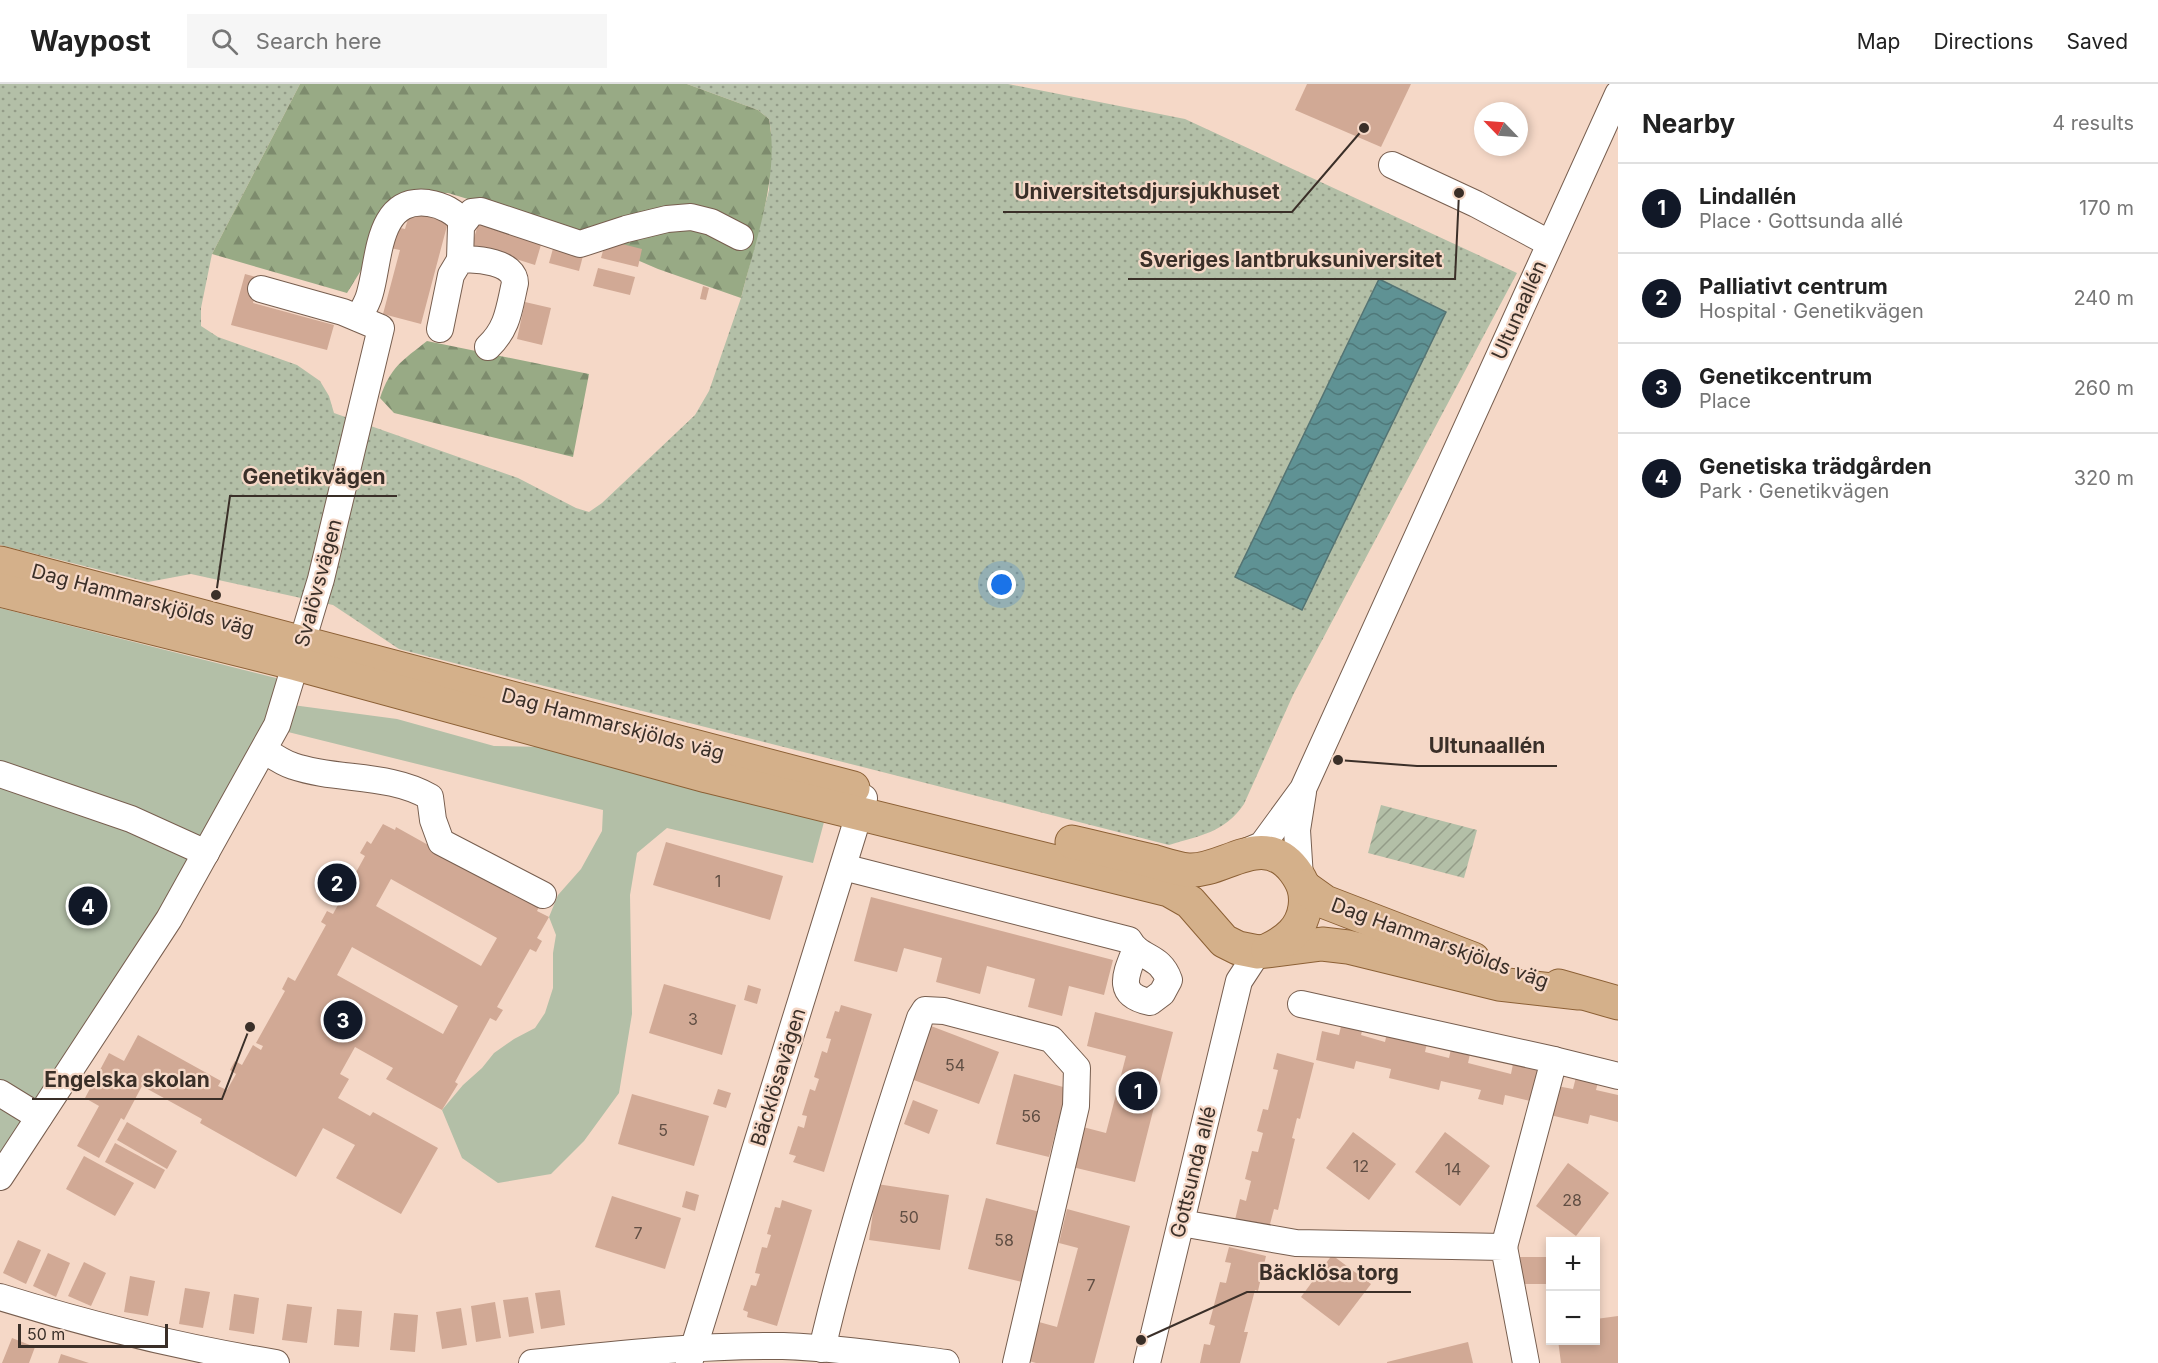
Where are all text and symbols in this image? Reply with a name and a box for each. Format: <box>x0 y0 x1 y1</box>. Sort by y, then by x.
search box <box>187 14 607 68</box>
text: Waypost <box>30 24 151 58</box>
icon: search <box>208 25 241 58</box>
text: Search here <box>256 28 382 54</box>
text: Map <box>1857 29 1900 54</box>
text: Directions <box>1933 29 2034 54</box>
text: Saved <box>2067 29 2128 54</box>
north arrow <box>1474 102 1528 156</box>
text: Nearby <box>1642 108 1735 139</box>
text: 4 results <box>2052 111 2134 135</box>
callout: Universitetsdjursjukhuset <box>1003 173 1292 212</box>
text: Universitetsdjursjukhuset <box>1014 179 1280 204</box>
text: Lindallén <box>1699 183 1796 209</box>
text: 1 <box>1657 196 1666 220</box>
text: 170 m <box>2079 196 2134 220</box>
text: Place · Gottsunda allé <box>1699 209 1903 233</box>
callout: Sveriges lantbruksuniversitet <box>1128 240 1455 279</box>
text: Sveriges lantbruksuniversitet <box>1139 247 1443 272</box>
street label: Ultunaallén <box>1487 257 1551 363</box>
text: Palliativt centrum <box>1699 273 1888 299</box>
text: 2 <box>1655 286 1668 310</box>
text: 240 m <box>2073 286 2134 310</box>
text: Hospital · Genetikvägen <box>1699 299 1924 323</box>
text: Genetikcentrum <box>1699 363 1872 389</box>
text: 3 <box>1655 376 1668 400</box>
text: 260 m <box>2074 376 2134 400</box>
text: Place <box>1699 389 1751 413</box>
text: Genetiska trädgården <box>1699 453 1932 479</box>
callout: Genetikvägen <box>230 457 397 496</box>
text: Genetikvägen <box>242 464 386 489</box>
text: 4 <box>1655 466 1668 490</box>
text: 320 m <box>2074 466 2134 490</box>
text: Park · Genetikvägen <box>1699 479 1889 503</box>
street label: Svalövsvägen <box>289 516 347 650</box>
street label: Dag Hammarskjölds väg <box>29 559 257 641</box>
your location <box>987 570 1016 599</box>
street label: Dag Hammarskjölds väg <box>499 683 727 765</box>
callout: Ultunaallén <box>1417 727 1557 766</box>
text: Ultunaallén <box>1429 733 1545 758</box>
pin: 2 <box>318 860 356 906</box>
house number: 1 <box>715 871 721 891</box>
pin: 4 <box>68 884 107 928</box>
street label: Dag Hammarskjölds väg <box>1328 892 1552 994</box>
pin: 3 <box>324 998 362 1042</box>
street label: Bäcklösavägen <box>746 1005 810 1149</box>
house number: 3 <box>688 1009 698 1029</box>
house number: 54 <box>945 1055 965 1075</box>
callout: Engelska skolan <box>32 1060 222 1099</box>
text: Engelska skolan <box>44 1067 210 1092</box>
pin: 1 <box>1118 1068 1158 1114</box>
street label: Gottsunda allé <box>1165 1104 1221 1240</box>
house number: 56 <box>1021 1106 1041 1126</box>
house number: 5 <box>658 1120 668 1140</box>
house number: 12 <box>1353 1156 1369 1176</box>
house number: 14 <box>1445 1159 1461 1179</box>
house number: 28 <box>1562 1190 1582 1210</box>
house number: 50 <box>899 1207 919 1227</box>
house number: 7 <box>633 1223 643 1243</box>
house number: 58 <box>994 1230 1014 1250</box>
map controls <box>1546 1237 1600 1345</box>
button: + <box>1546 1237 1600 1291</box>
callout: Bäcklösa torg <box>1247 1253 1411 1292</box>
text: Bäcklösa torg <box>1259 1260 1399 1285</box>
house number: 7 <box>1086 1275 1096 1295</box>
button: − <box>1546 1291 1600 1345</box>
scale bar <box>18 1321 168 1348</box>
text: 50 m <box>27 1324 65 1344</box>

